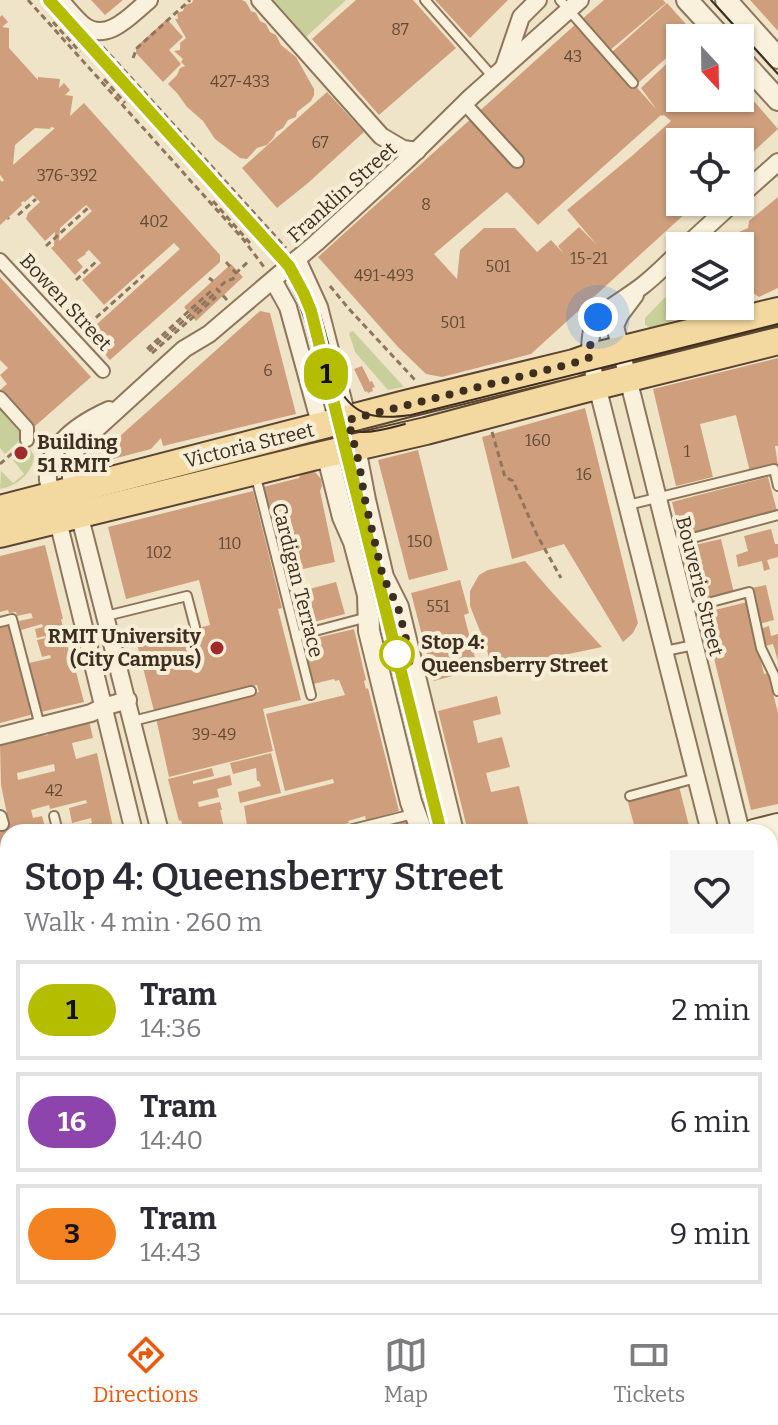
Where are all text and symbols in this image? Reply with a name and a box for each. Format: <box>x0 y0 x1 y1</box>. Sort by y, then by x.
house number: 87 <box>391 20 409 39</box>
north arrow <box>666 24 754 112</box>
map controls <box>666 24 754 320</box>
house number: 43 <box>564 47 582 66</box>
house number: 427-433 <box>210 72 270 91</box>
button: locate <box>666 128 754 216</box>
house number: 67 <box>311 133 329 152</box>
street label: Franklin Street <box>282 137 402 247</box>
house number: 376-392 <box>37 166 97 185</box>
house number: 8 <box>421 195 431 214</box>
house number: 402 <box>140 212 168 231</box>
button: layers <box>666 232 754 320</box>
street label: Bowen Street <box>15 249 117 355</box>
house number: 15-21 <box>570 249 608 268</box>
house number: 501 <box>485 257 511 276</box>
house number: 491-493 <box>354 266 414 285</box>
your location <box>578 297 618 337</box>
house number: 501 <box>440 313 466 332</box>
line badge: 1 <box>300 348 352 400</box>
text: 1 <box>320 357 332 390</box>
house number: 6 <box>263 361 273 380</box>
street label: Victoria Street <box>182 417 316 473</box>
place label: Building 51 RMIT <box>37 430 118 477</box>
house number: 160 <box>525 431 551 450</box>
house number: 1 <box>684 442 691 461</box>
marker: Building 51 RMIT <box>12 444 30 462</box>
house number: 16 <box>576 465 592 484</box>
street label: Cardigan Terrace <box>267 500 329 660</box>
street label: Bouverie Street <box>671 514 729 658</box>
house number: 150 <box>407 532 433 551</box>
house number: 110 <box>218 534 242 553</box>
house number: 102 <box>146 543 172 562</box>
house number: 551 <box>426 597 450 616</box>
place label: RMIT University (City Campus) <box>48 624 202 671</box>
place label: Stop 4: Queensberry Street <box>421 630 608 677</box>
marker: Stop 4: Queensberry Street <box>380 637 414 671</box>
marker: RMIT University (City Campus) <box>208 639 226 657</box>
house number: 39-49 <box>192 725 236 744</box>
house number: 42 <box>45 781 63 800</box>
button: heart <box>670 850 754 934</box>
text: Stop 4: Queensberry Street <box>24 854 504 900</box>
text: Walk · 4 min · 260 m <box>24 907 262 938</box>
text: Tram <box>140 977 217 1013</box>
text: 2 min <box>671 992 750 1028</box>
text: 1 <box>66 993 78 1026</box>
text: 14:36 <box>140 1013 201 1044</box>
text: Tram <box>140 1089 217 1125</box>
text: 6 min <box>670 1104 750 1140</box>
text: 16 <box>58 1105 86 1138</box>
text: 14:40 <box>140 1125 203 1156</box>
text: Tram <box>140 1201 217 1237</box>
text: 9 min <box>670 1216 750 1252</box>
text: 3 <box>64 1217 80 1250</box>
text: 14:43 <box>140 1237 201 1268</box>
tab: Directions <box>93 1333 199 1408</box>
tab: Map <box>384 1333 428 1408</box>
tab: Tickets <box>614 1333 685 1408</box>

